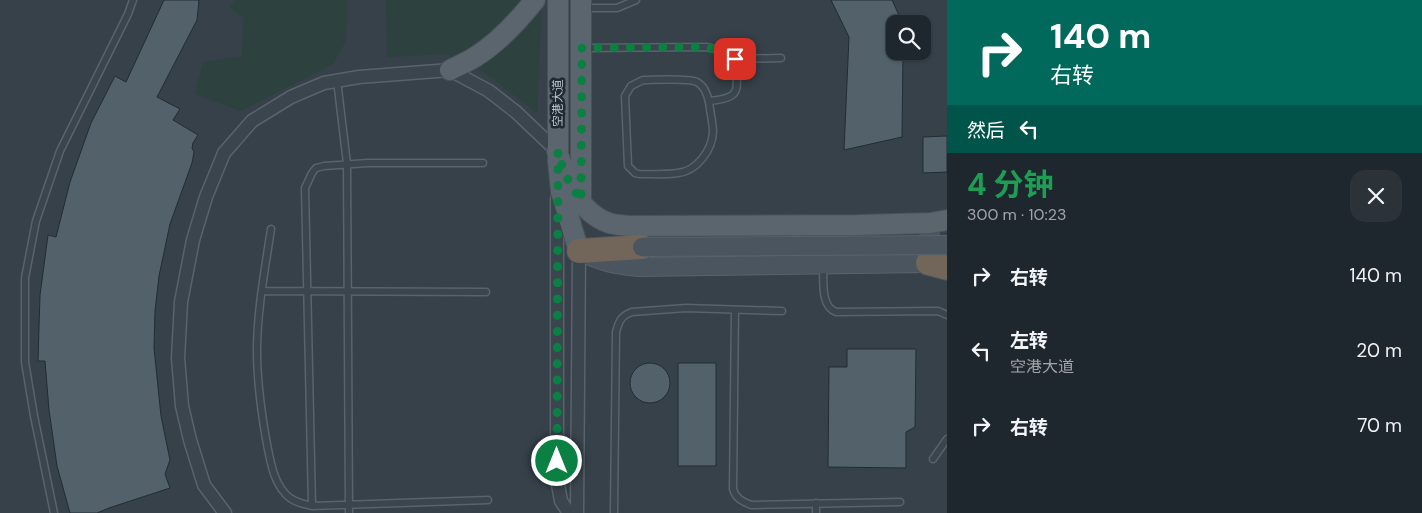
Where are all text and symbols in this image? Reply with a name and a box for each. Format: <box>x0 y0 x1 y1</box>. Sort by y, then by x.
text: 140 m <box>1050 13 1151 59</box>
map controls <box>886 15 931 60</box>
button: search <box>886 15 931 60</box>
icon: right <box>967 20 1032 85</box>
pin <box>714 38 756 80</box>
icon: arrive <box>721 45 749 73</box>
text: 右转 <box>1050 61 1094 90</box>
street label: 空港大道 <box>550 79 566 127</box>
icon: left <box>1015 115 1043 143</box>
text: 然后 <box>967 118 1005 143</box>
text: 4 分钟 <box>967 165 1054 204</box>
button: close <box>1350 170 1402 222</box>
text: 300 m · 10:23 <box>967 204 1066 225</box>
icon: right <box>967 262 995 290</box>
text: 140 m <box>1350 263 1402 288</box>
text: 右转 <box>1010 265 1048 290</box>
text: 左转 <box>1010 328 1048 353</box>
icon: left <box>967 337 995 365</box>
text: 20 m <box>1356 338 1402 363</box>
text: 空港大道 <box>1010 356 1074 377</box>
icon: right <box>967 412 995 440</box>
text: 70 m <box>1357 413 1402 438</box>
text: 右转 <box>1010 415 1048 440</box>
position arrow <box>530 434 582 486</box>

